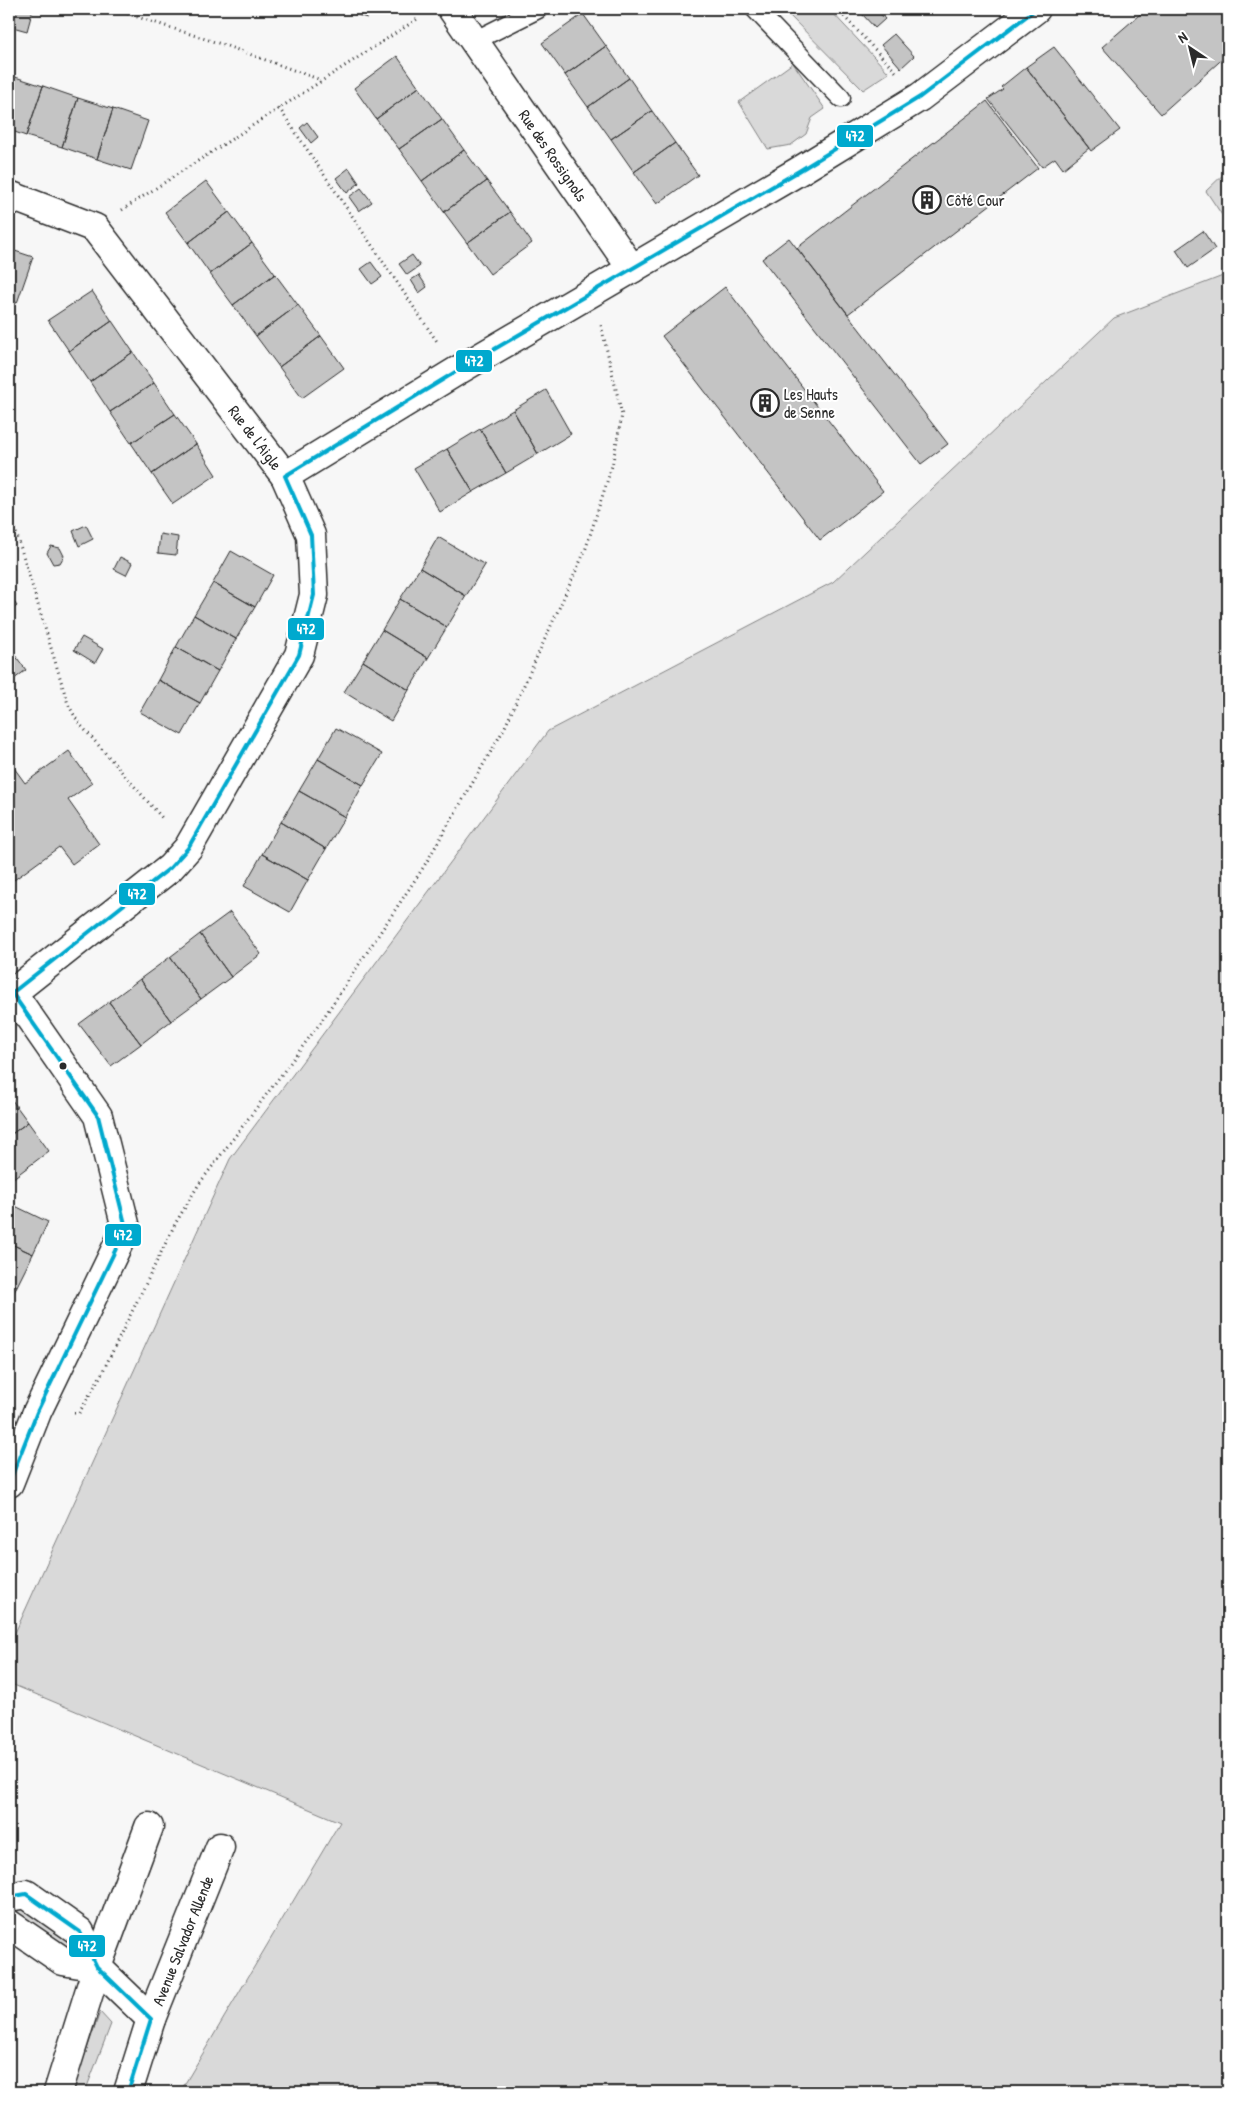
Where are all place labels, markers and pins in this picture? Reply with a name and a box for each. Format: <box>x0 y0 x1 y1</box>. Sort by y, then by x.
building icon: Côté Cour <box>912 185 942 215</box>
place label: Côté Cour <box>946 189 1005 211</box>
place label: Les Hauts de Senne <box>784 383 838 423</box>
building icon: Les Hauts de Senne <box>750 388 780 418</box>
unlabelled marker <box>58 1061 68 1071</box>

